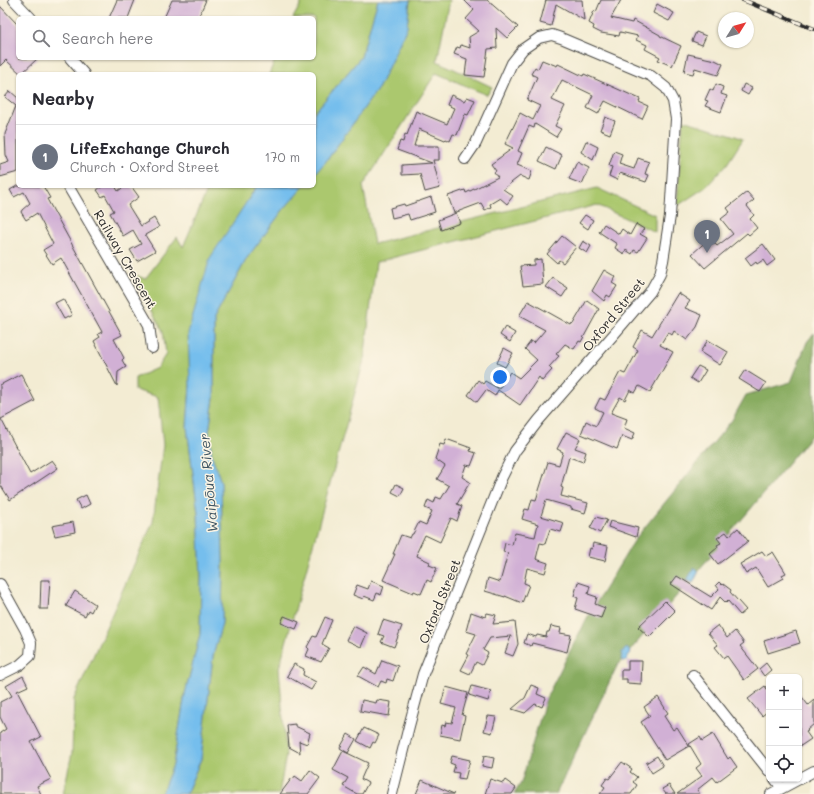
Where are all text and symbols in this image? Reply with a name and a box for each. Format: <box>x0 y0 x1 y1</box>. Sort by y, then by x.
north arrow <box>718 12 754 48</box>
search box <box>16 16 316 60</box>
icon: search <box>30 27 52 49</box>
text: Search here <box>62 28 153 48</box>
text: Nearby <box>32 87 94 109</box>
text: LifeExchange Church <box>70 138 229 158</box>
text: 1 <box>42 148 48 165</box>
text: 170 m <box>264 148 300 165</box>
text: Church · Oxford Street <box>70 158 219 175</box>
street label: Railway Crescent <box>91 206 161 312</box>
pin: 1 <box>694 220 720 253</box>
street label: Oxford Street <box>578 273 648 354</box>
your location <box>490 367 510 387</box>
water label: Waipōua River <box>194 433 222 533</box>
street label: Oxford Street <box>414 556 464 646</box>
map controls <box>766 674 802 782</box>
button: + <box>766 674 802 710</box>
button: − <box>766 710 802 746</box>
button: locate <box>766 746 802 782</box>

